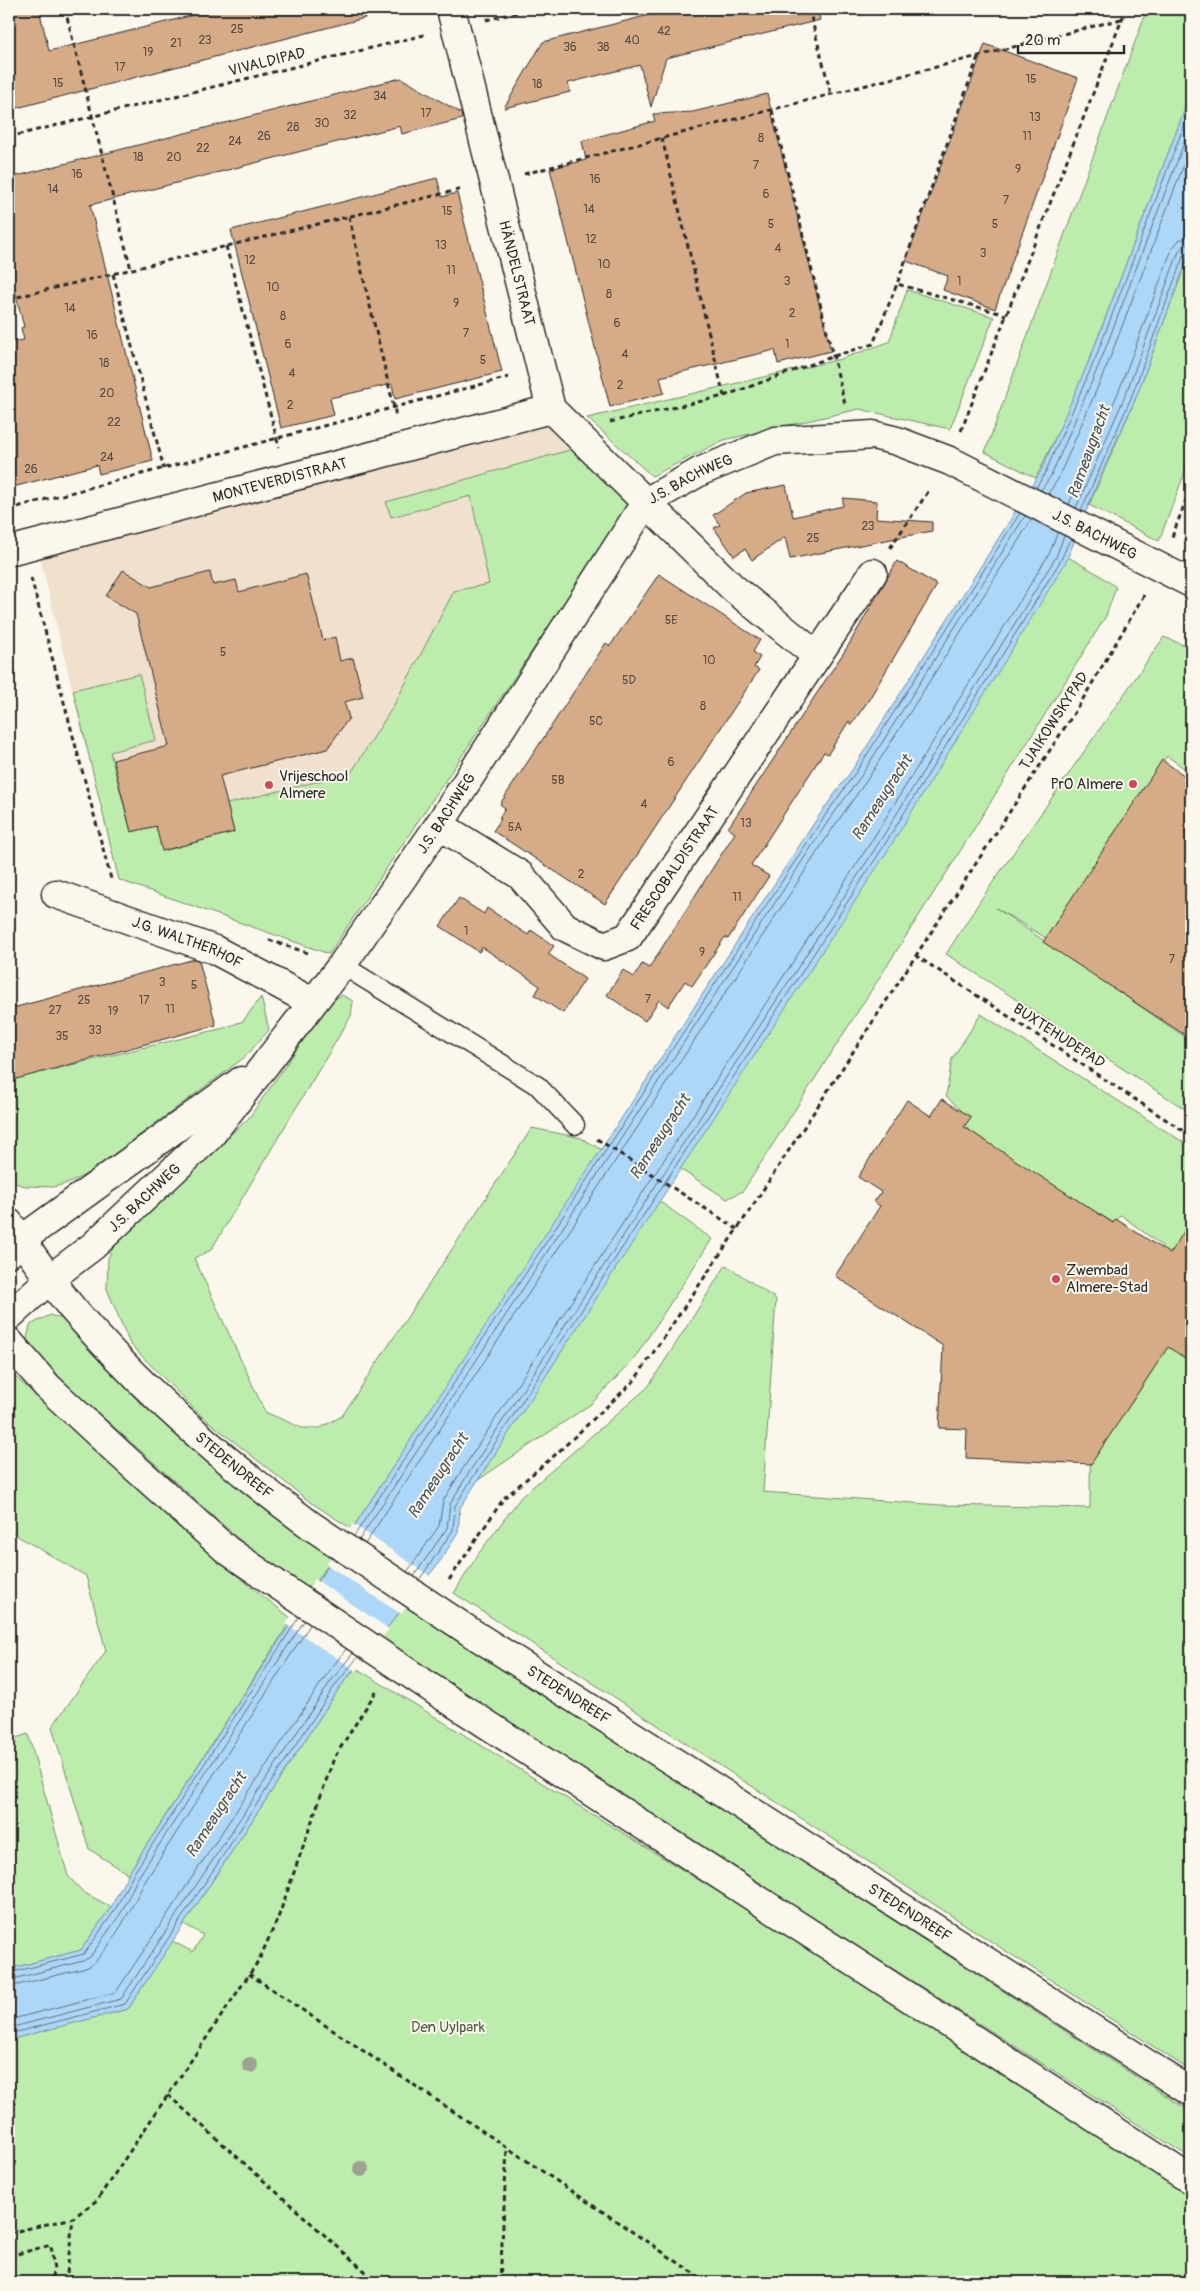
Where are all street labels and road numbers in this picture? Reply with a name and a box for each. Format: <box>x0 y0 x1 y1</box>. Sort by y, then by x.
street label: VIVALDIPAD <box>227 43 307 81</box>
street label: HÄNDELSTRAAT <box>495 218 539 327</box>
street label: J.S. BACHWEG <box>645 450 735 508</box>
street label: MONTEVERDISTRAAT <box>211 453 349 507</box>
street label: J.S. BACHWEG <box>1049 505 1141 564</box>
street label: TJAIKOWSKYPAD <box>1015 668 1093 774</box>
street label: J.S. BACHWEG <box>413 769 479 857</box>
street label: FRESCOBALDISTRAAT <box>626 803 723 934</box>
street label: J.G. WALTHERHOF <box>129 912 246 973</box>
street label: BUXTEHUDEPAD <box>1010 999 1108 1073</box>
street label: J.S. BACHWEG <box>104 1159 185 1236</box>
street label: STEDENDREEF <box>191 1428 277 1503</box>
street label: STEDENDREEF <box>523 1661 614 1728</box>
street label: STEDENDREEF <box>865 1879 955 1946</box>

